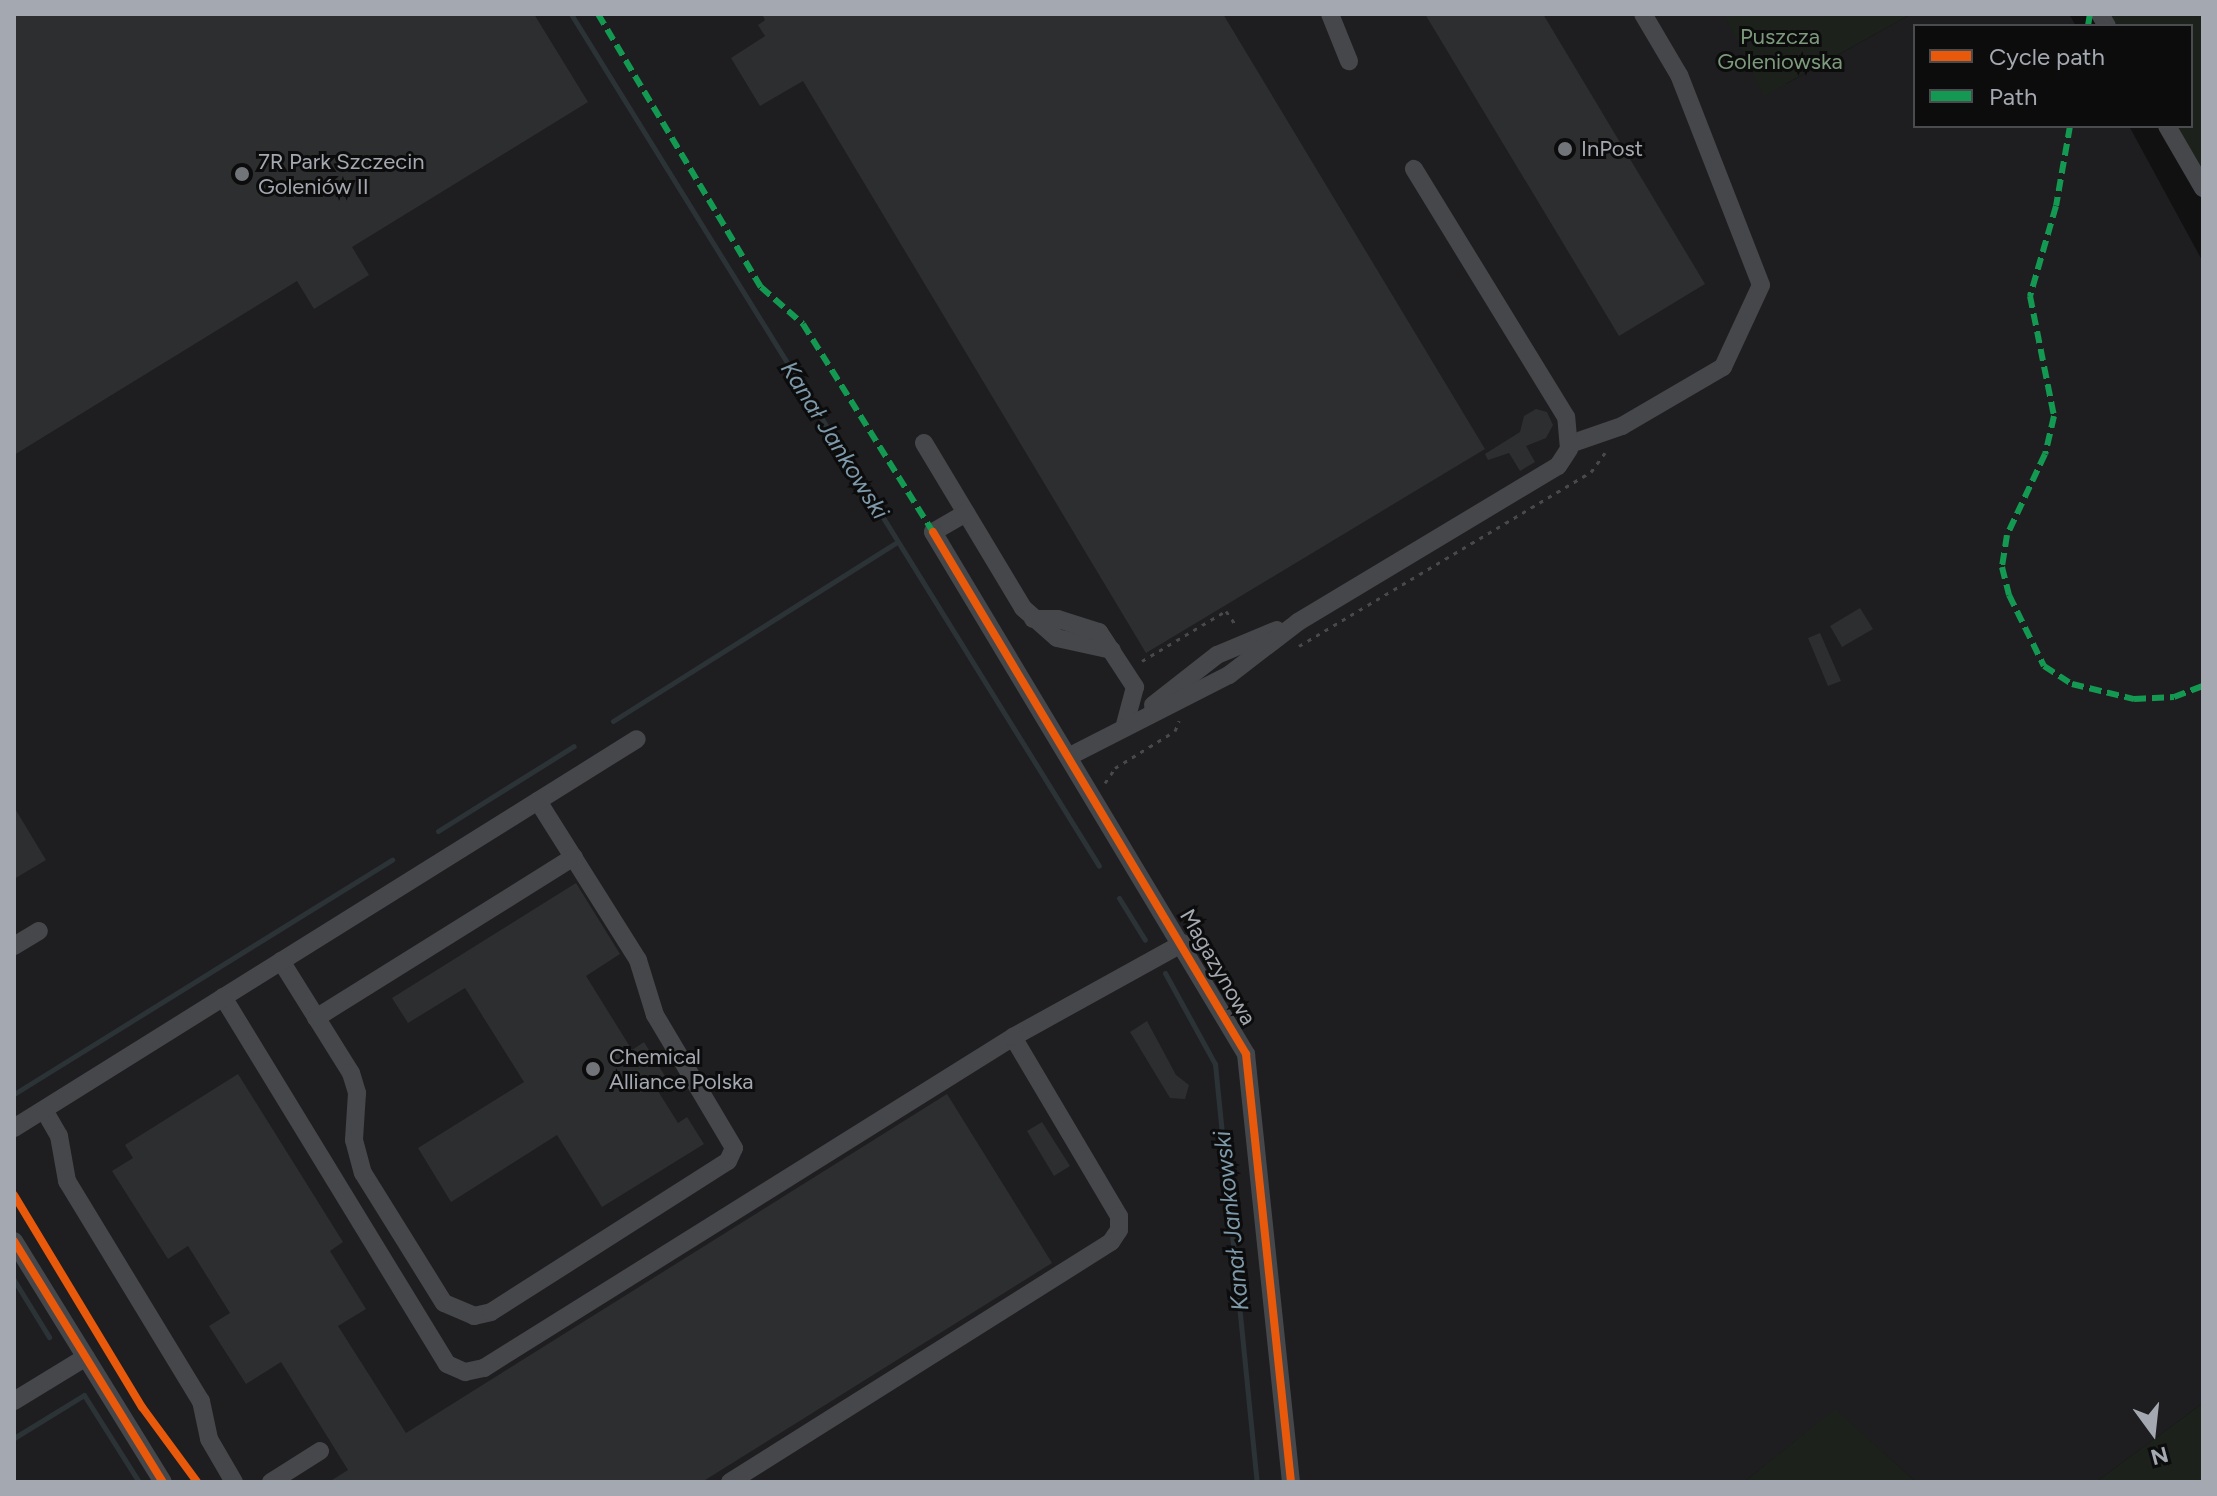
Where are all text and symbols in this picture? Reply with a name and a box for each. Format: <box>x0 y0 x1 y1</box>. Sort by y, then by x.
park label: Puszcza Goleniowska <box>1717 23 1843 74</box>
legend <box>1913 24 2193 128</box>
text: Cycle path <box>1989 42 2105 71</box>
text: Path <box>1989 82 2037 111</box>
place label: InPost <box>1581 136 1643 162</box>
marker: InPost <box>1556 140 1574 158</box>
place label: 7R Park Szczecin Goleniów II <box>258 148 425 200</box>
marker: 7R Park Szczecin Goleniów II <box>233 165 251 183</box>
water label: Kanał Jankowski <box>775 356 895 524</box>
street label: Magazynowa <box>1174 904 1262 1030</box>
place label: Chemical Alliance Polska <box>609 1043 754 1094</box>
marker: Chemical Alliance Polska <box>584 1060 602 1078</box>
water label: Kanał Jankowski <box>1207 1130 1255 1312</box>
north arrow <box>2113 1392 2193 1472</box>
text: N <box>2148 1440 2171 1471</box>

